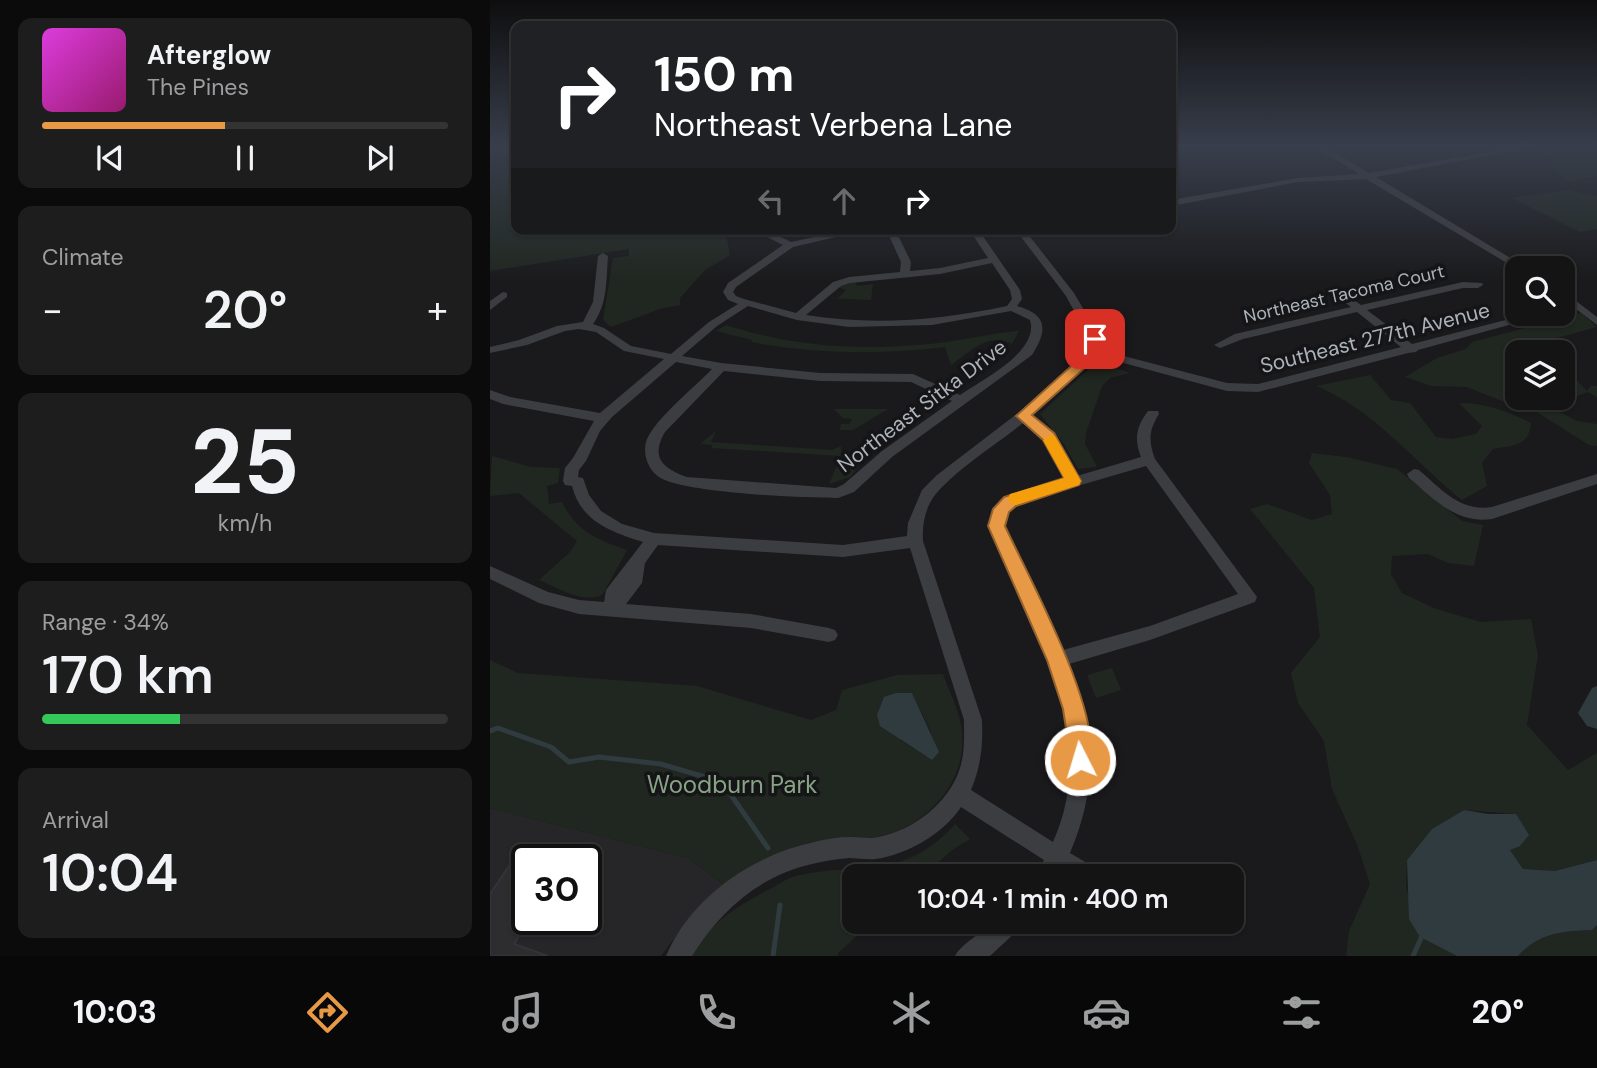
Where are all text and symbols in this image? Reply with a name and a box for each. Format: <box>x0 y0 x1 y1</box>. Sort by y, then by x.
text: Afterglow <box>147 38 271 72</box>
text: 150 m <box>654 42 794 106</box>
icon: right <box>539 49 630 140</box>
text: The Pines <box>147 72 249 102</box>
text: Northeast Verbena Lane <box>654 104 1013 146</box>
icon: previous <box>91 139 129 177</box>
icon: pause <box>226 139 264 177</box>
icon: next <box>361 139 399 177</box>
icon: left <box>752 182 790 220</box>
icon: ahead <box>825 182 863 220</box>
icon: right <box>898 182 936 220</box>
text: Climate <box>42 242 124 272</box>
map controls <box>1505 256 1575 410</box>
button: search <box>1505 256 1575 326</box>
street label: Northeast Tacoma Court <box>1241 259 1447 329</box>
text: 20° <box>203 276 287 344</box>
text: − <box>42 285 63 335</box>
text: + <box>427 285 448 335</box>
street label: Southeast 277th Avenue <box>1257 296 1493 380</box>
pin <box>1065 309 1125 369</box>
icon: arrive <box>1076 320 1114 358</box>
street label: Northeast Sitka Drive <box>832 333 1012 479</box>
button: layers <box>1505 340 1575 410</box>
text: 25 <box>190 403 300 521</box>
text: km/h <box>218 508 272 538</box>
text: Range · 34% <box>42 607 169 637</box>
text: 170 km <box>42 641 214 709</box>
position arrow <box>1043 723 1117 797</box>
park label: Woodburn Park <box>647 769 817 800</box>
text: Arrival <box>42 805 109 835</box>
text: 10:04 <box>42 839 178 907</box>
speed limit sign: 30 <box>511 844 602 935</box>
text: 10:04 · 1 min · 400 m <box>917 882 1169 916</box>
icon: directions <box>303 988 352 1037</box>
icon: music <box>498 988 547 1037</box>
icon: phone <box>692 988 741 1037</box>
icon: climate <box>887 988 936 1037</box>
icon: car <box>1082 988 1131 1037</box>
icon: filters <box>1277 988 1326 1037</box>
text: 10:03 <box>73 991 157 1033</box>
text: 20° <box>1472 991 1524 1033</box>

